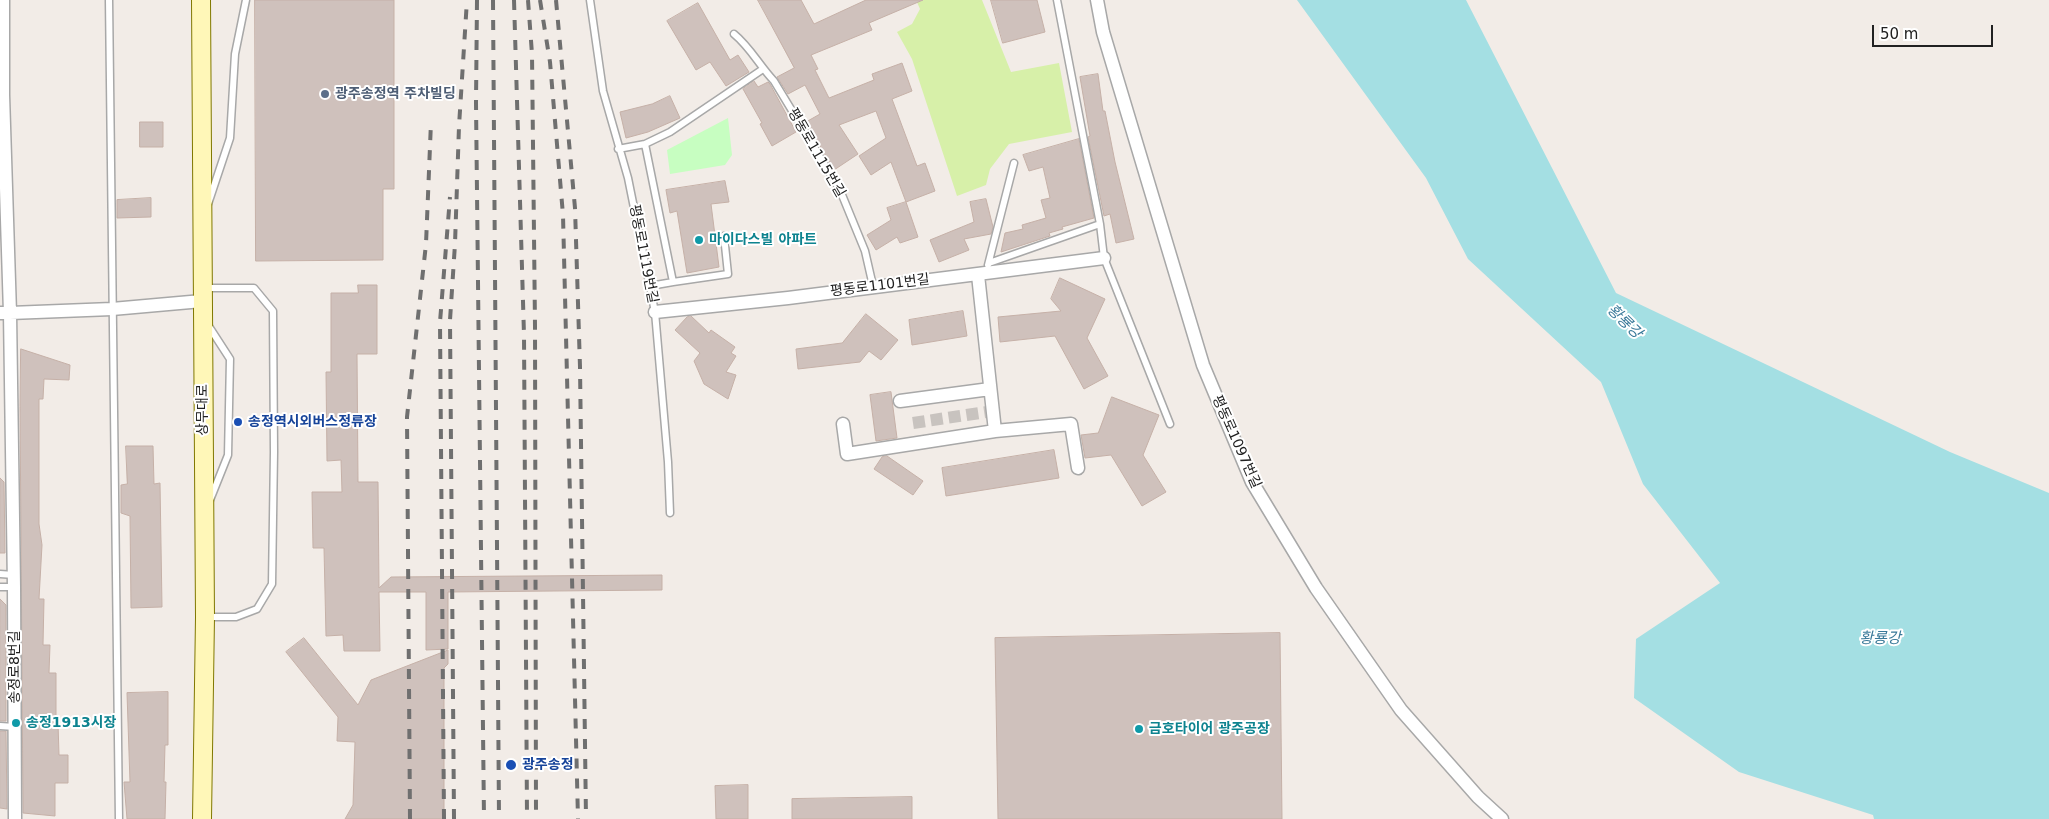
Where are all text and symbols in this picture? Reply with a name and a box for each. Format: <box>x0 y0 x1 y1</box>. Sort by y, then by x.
scale bar <box>1874 15 1995 47</box>
text: 50 m <box>1880 25 1918 43</box>
place label: 광주송정역 주차빌딩 <box>335 86 456 102</box>
marker: 광주송정역 주차빌딩 <box>319 88 331 100</box>
street label: 평동로1115번길 <box>784 105 848 201</box>
street label: 평동로1119번길 <box>625 203 661 305</box>
place label: 마이다스빌 아파트 <box>709 232 817 248</box>
marker: 마이다스빌 아파트 <box>693 234 705 246</box>
street label: 평동로1101번길 <box>829 272 931 300</box>
water label: 황룡강 <box>1603 301 1645 343</box>
street label: 상무대로 <box>195 384 211 436</box>
street label: 평동로1097번길 <box>1208 393 1264 491</box>
place label: 송정역시외버스정류장 <box>248 414 377 430</box>
marker: 송정역시외버스정류장 <box>232 416 244 428</box>
street label: 송정로8번길 <box>7 630 23 704</box>
water label: 황룡강 <box>1859 630 1901 648</box>
place label: 송정1913시장 <box>26 715 116 731</box>
marker: 송정1913시장 <box>10 717 22 729</box>
place label: 금호타이어 광주공장 <box>1149 721 1270 737</box>
marker: 금호타이어 광주공장 <box>1133 723 1145 735</box>
place label: 광주송정 <box>522 757 574 773</box>
marker: 광주송정 <box>504 758 518 772</box>

